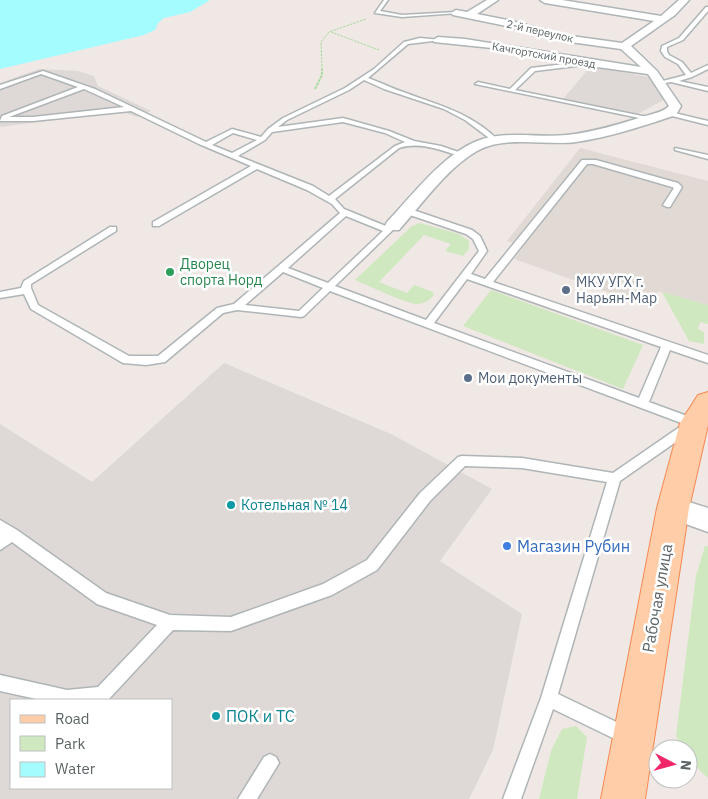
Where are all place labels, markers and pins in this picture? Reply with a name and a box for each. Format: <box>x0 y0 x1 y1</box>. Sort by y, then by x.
place label: Дворец спорта Норд <box>180 255 262 289</box>
marker: Дворец спорта Норд <box>164 266 176 278</box>
place label: МКУ УГХ г. Нарьян-Мар <box>576 273 657 307</box>
marker: МКУ УГХ г. Нарьян-Мар <box>560 284 572 296</box>
place label: Мои документы <box>478 369 582 387</box>
marker: Мои документы <box>462 372 474 384</box>
place label: Котельная № 14 <box>241 496 348 514</box>
marker: Котельная № 14 <box>225 499 237 511</box>
place label: Магазин Рубин <box>517 536 630 556</box>
marker: Магазин Рубин <box>501 540 513 552</box>
place label: ПОК и ТС <box>226 706 295 726</box>
marker: ПОК и ТС <box>210 710 222 722</box>

